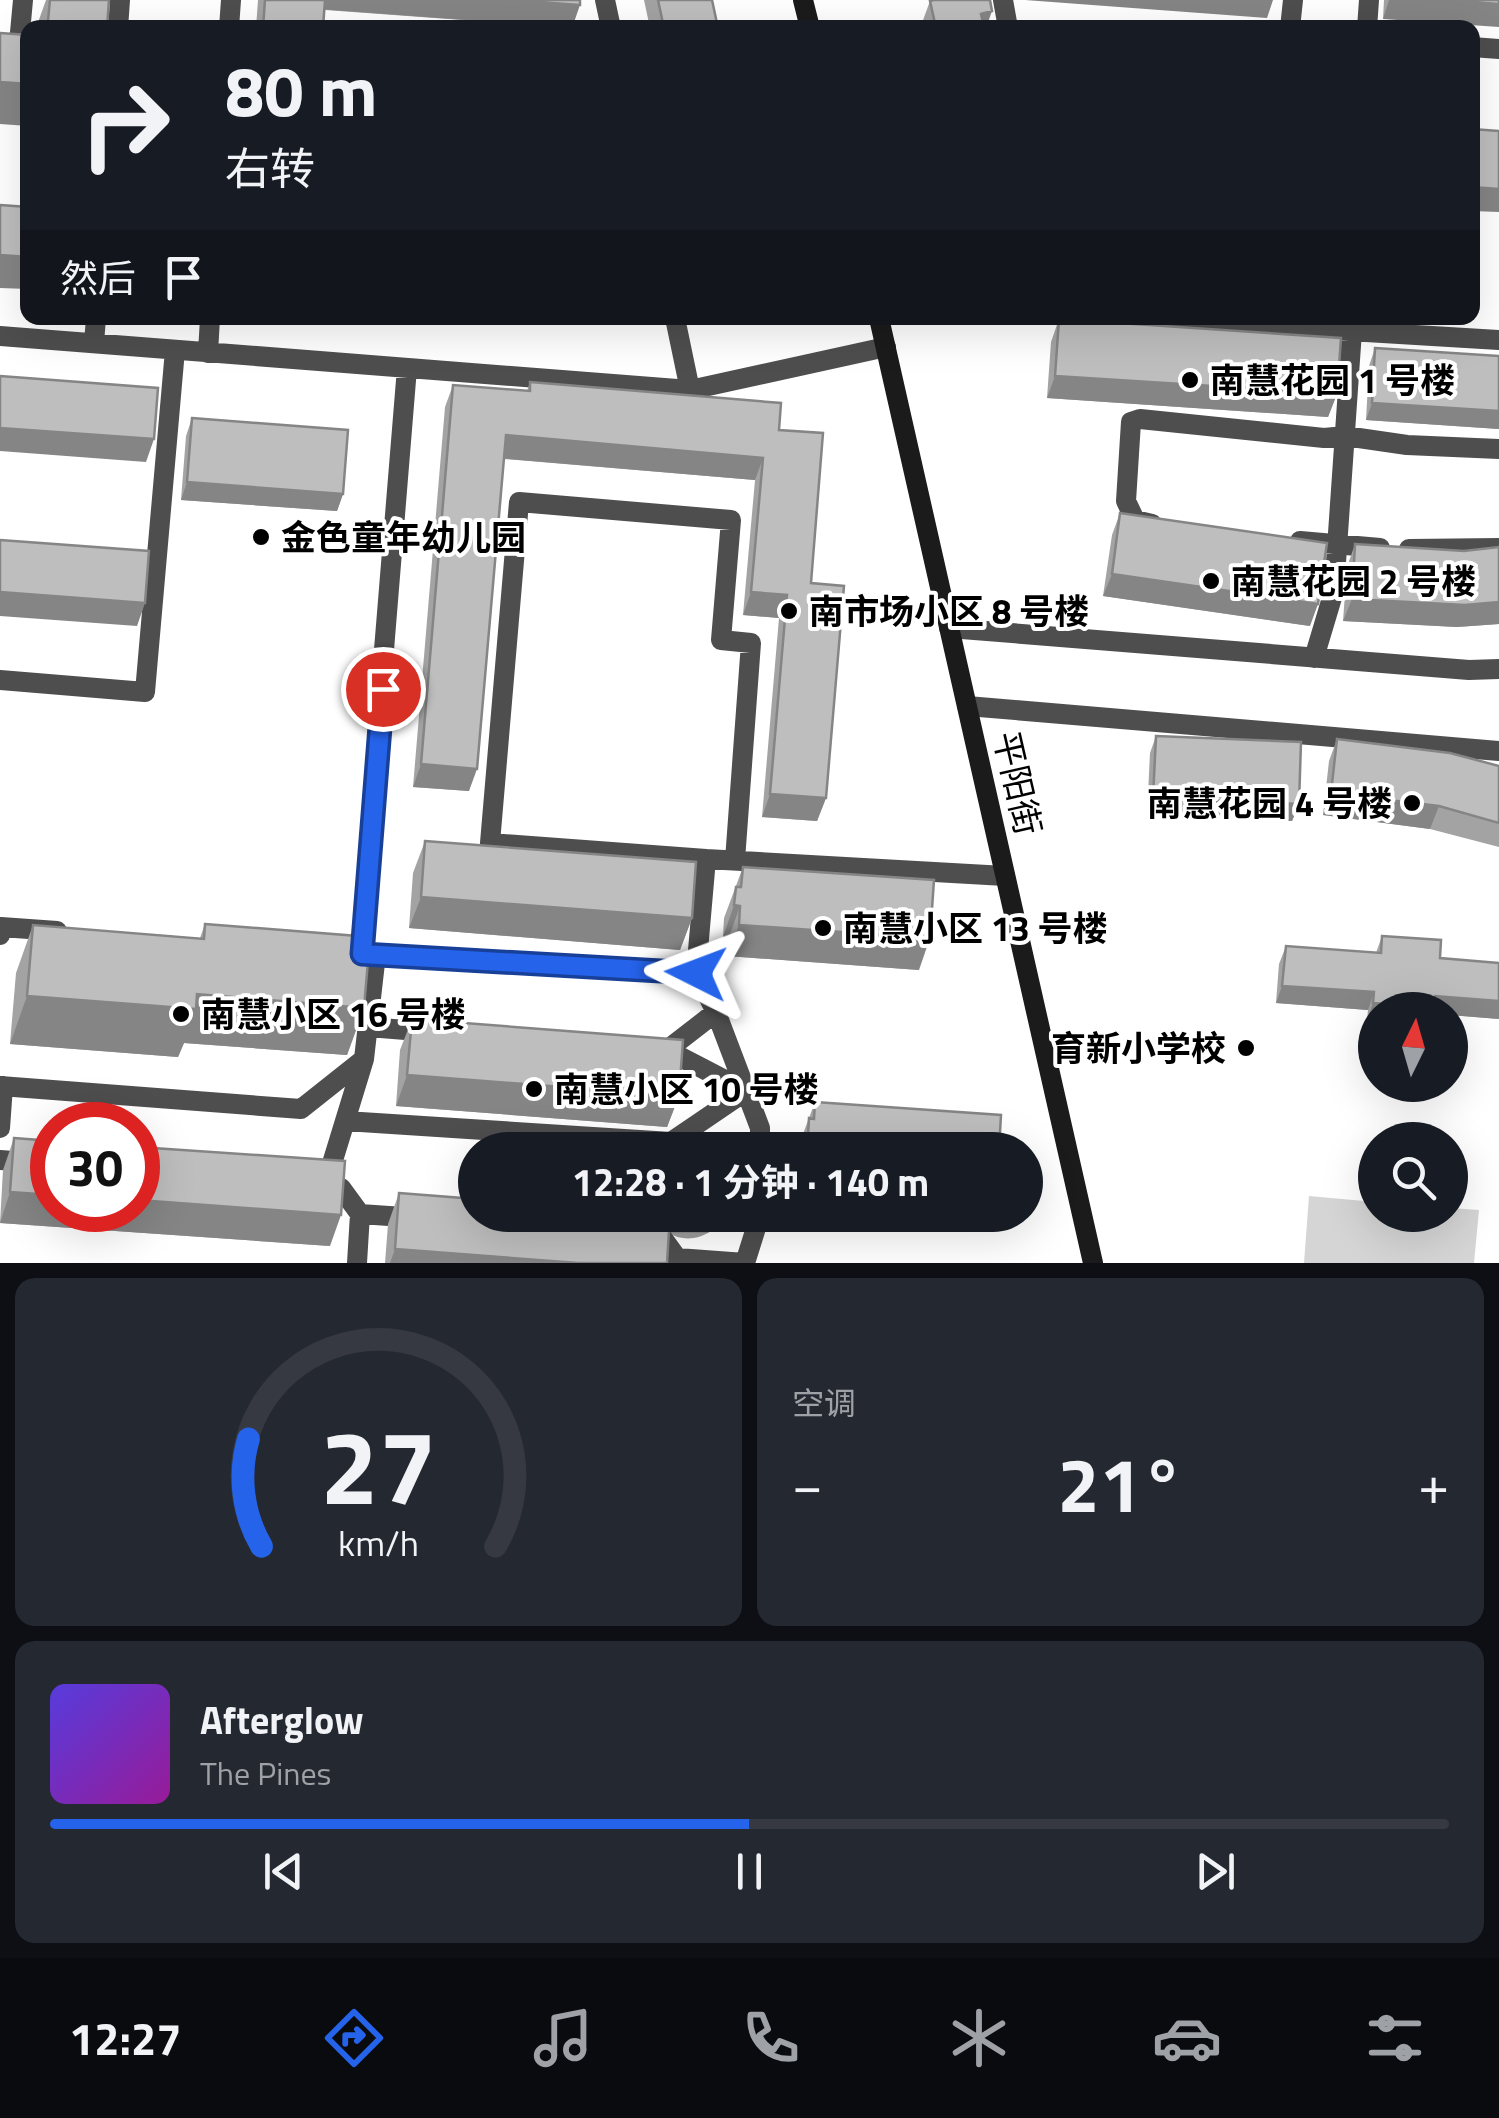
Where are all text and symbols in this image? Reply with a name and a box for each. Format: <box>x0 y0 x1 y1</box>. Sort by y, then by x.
text: 80 m <box>225 37 378 143</box>
icon: right <box>60 60 190 190</box>
text: 右转 <box>225 134 315 202</box>
text: 然后 <box>60 249 136 307</box>
icon: arrive <box>156 250 211 305</box>
place label: 南慧花园 1 号楼 <box>1210 353 1455 407</box>
marker: 南慧花园 1 号楼 <box>1179 369 1201 391</box>
place label: 金色童年幼儿园 <box>281 510 526 564</box>
marker: 金色童年幼儿园 <box>250 526 272 548</box>
place label: 南慧花园 2 号楼 <box>1231 554 1476 608</box>
marker: 南慧花园 2 号楼 <box>1200 570 1222 592</box>
place label: 南市场小区 8 号楼 <box>809 584 1089 638</box>
marker: 南市场小区 8 号楼 <box>778 600 800 622</box>
pin <box>341 647 426 732</box>
icon: arrive <box>356 662 411 717</box>
street label: 平阳街 <box>980 726 1056 840</box>
place label: 南慧花园 4 号楼 <box>1147 776 1392 830</box>
marker: 南慧花园 4 号楼 <box>1401 792 1423 814</box>
place label: 南慧小区 13 号楼 <box>843 901 1108 955</box>
marker: 南慧小区 13 号楼 <box>812 917 834 939</box>
position arrow <box>644 921 748 1025</box>
place label: 南慧小区 16 号楼 <box>201 987 466 1041</box>
north arrow <box>1358 992 1468 1102</box>
map controls <box>1358 992 1468 1232</box>
marker: 南慧小区 16 号楼 <box>170 1003 192 1025</box>
place label: 育新小学校 <box>1051 1021 1226 1075</box>
marker: 育新小学校 <box>1235 1037 1257 1059</box>
place label: 南慧小区 10 号楼 <box>554 1062 819 1116</box>
marker: 南慧小区 10 号楼 <box>523 1078 545 1100</box>
speed limit sign: 30 <box>30 1102 160 1232</box>
button: search <box>1358 1122 1468 1232</box>
text: 12:28 · 1 分钟 · 140 m <box>572 1153 929 1211</box>
text: 空调 <box>792 1379 856 1427</box>
text: 27 <box>320 1386 437 1544</box>
text: 21° <box>1057 1427 1184 1541</box>
text: − <box>792 1442 823 1525</box>
text: + <box>1418 1442 1449 1525</box>
text: km/h <box>338 1515 419 1570</box>
text: Afterglow <box>200 1691 364 1749</box>
text: The Pines <box>200 1749 331 1797</box>
icon: previous <box>256 1844 311 1899</box>
icon: pause <box>722 1844 777 1899</box>
icon: next <box>1188 1844 1243 1899</box>
icon: directions <box>319 2003 389 2073</box>
icon: music <box>528 2003 598 2073</box>
icon: phone <box>736 2003 806 2073</box>
icon: climate <box>944 2003 1014 2073</box>
icon: car <box>1152 2003 1222 2073</box>
icon: filters <box>1360 2003 1430 2073</box>
text: 12:27 <box>69 2004 181 2072</box>

